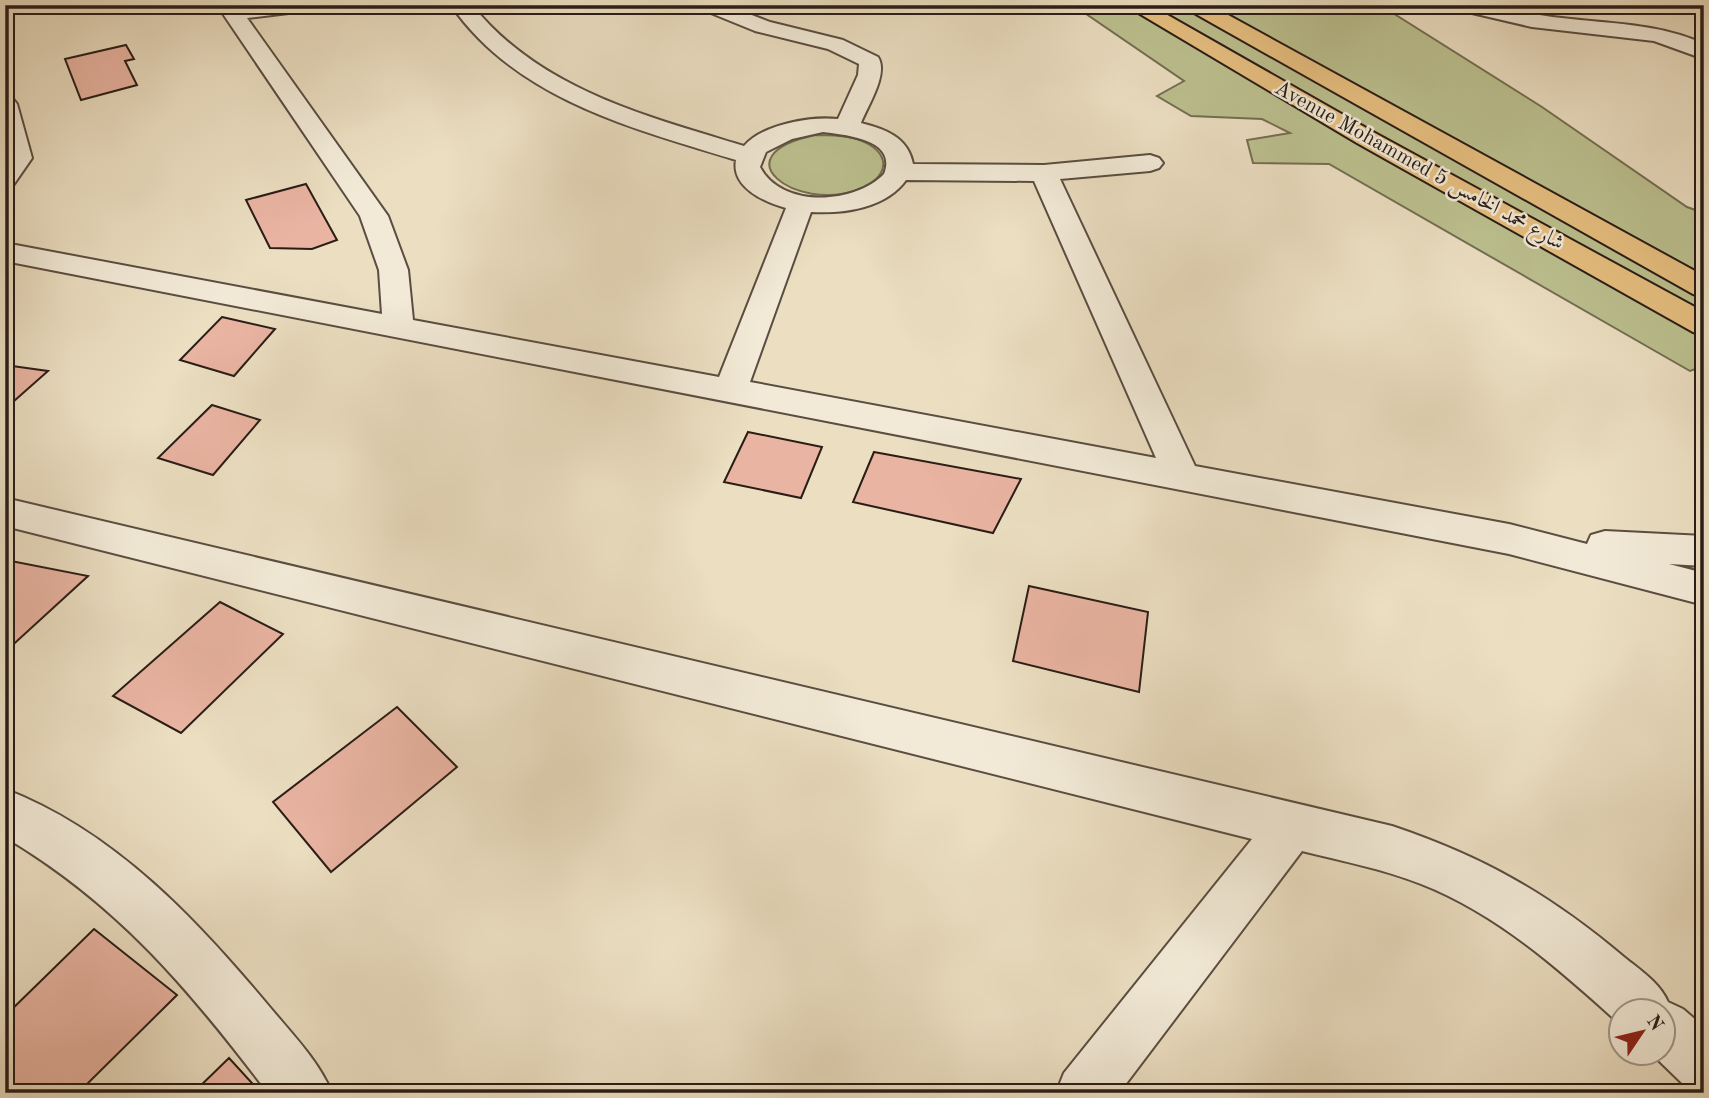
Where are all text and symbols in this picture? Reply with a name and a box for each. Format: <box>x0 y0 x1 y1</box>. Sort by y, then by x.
street label: Avenue Mohammed 5 شارع محمد الخامس <box>1268 78 1567 260</box>
north arrow <box>1608 996 1678 1066</box>
text: N <box>1642 1012 1666 1035</box>

